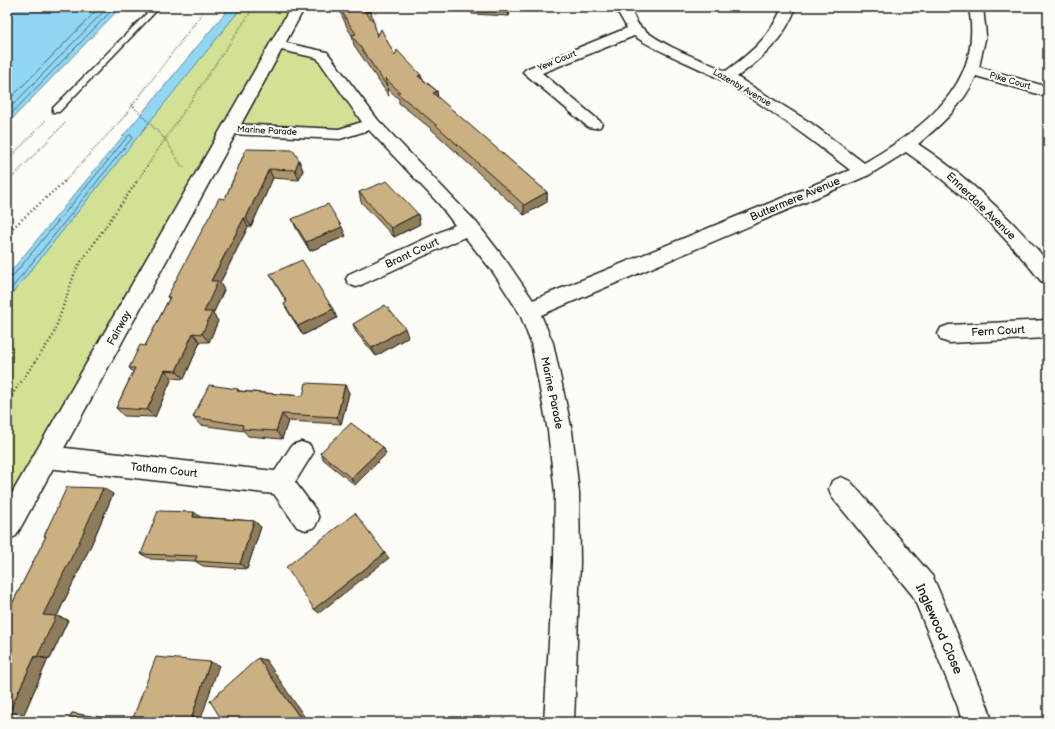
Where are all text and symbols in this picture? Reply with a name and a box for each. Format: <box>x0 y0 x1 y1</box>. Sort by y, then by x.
street label: Yew Court <box>535 48 578 74</box>
street label: Lazenby Avenue <box>711 67 774 110</box>
street label: Pike Court <box>988 70 1032 92</box>
street label: Marine Parade <box>237 124 298 138</box>
street label: Ennerdale Avenue <box>944 170 1019 243</box>
street label: Buttermere Avenue <box>748 174 842 224</box>
street label: Brant Court <box>383 235 441 271</box>
street label: Fairway <box>104 308 134 348</box>
street label: Fern Court <box>971 323 1026 339</box>
street label: Marine Parade <box>538 356 566 431</box>
street label: Tatham Court <box>130 460 199 480</box>
street label: Inglewood Close <box>912 581 966 677</box>

